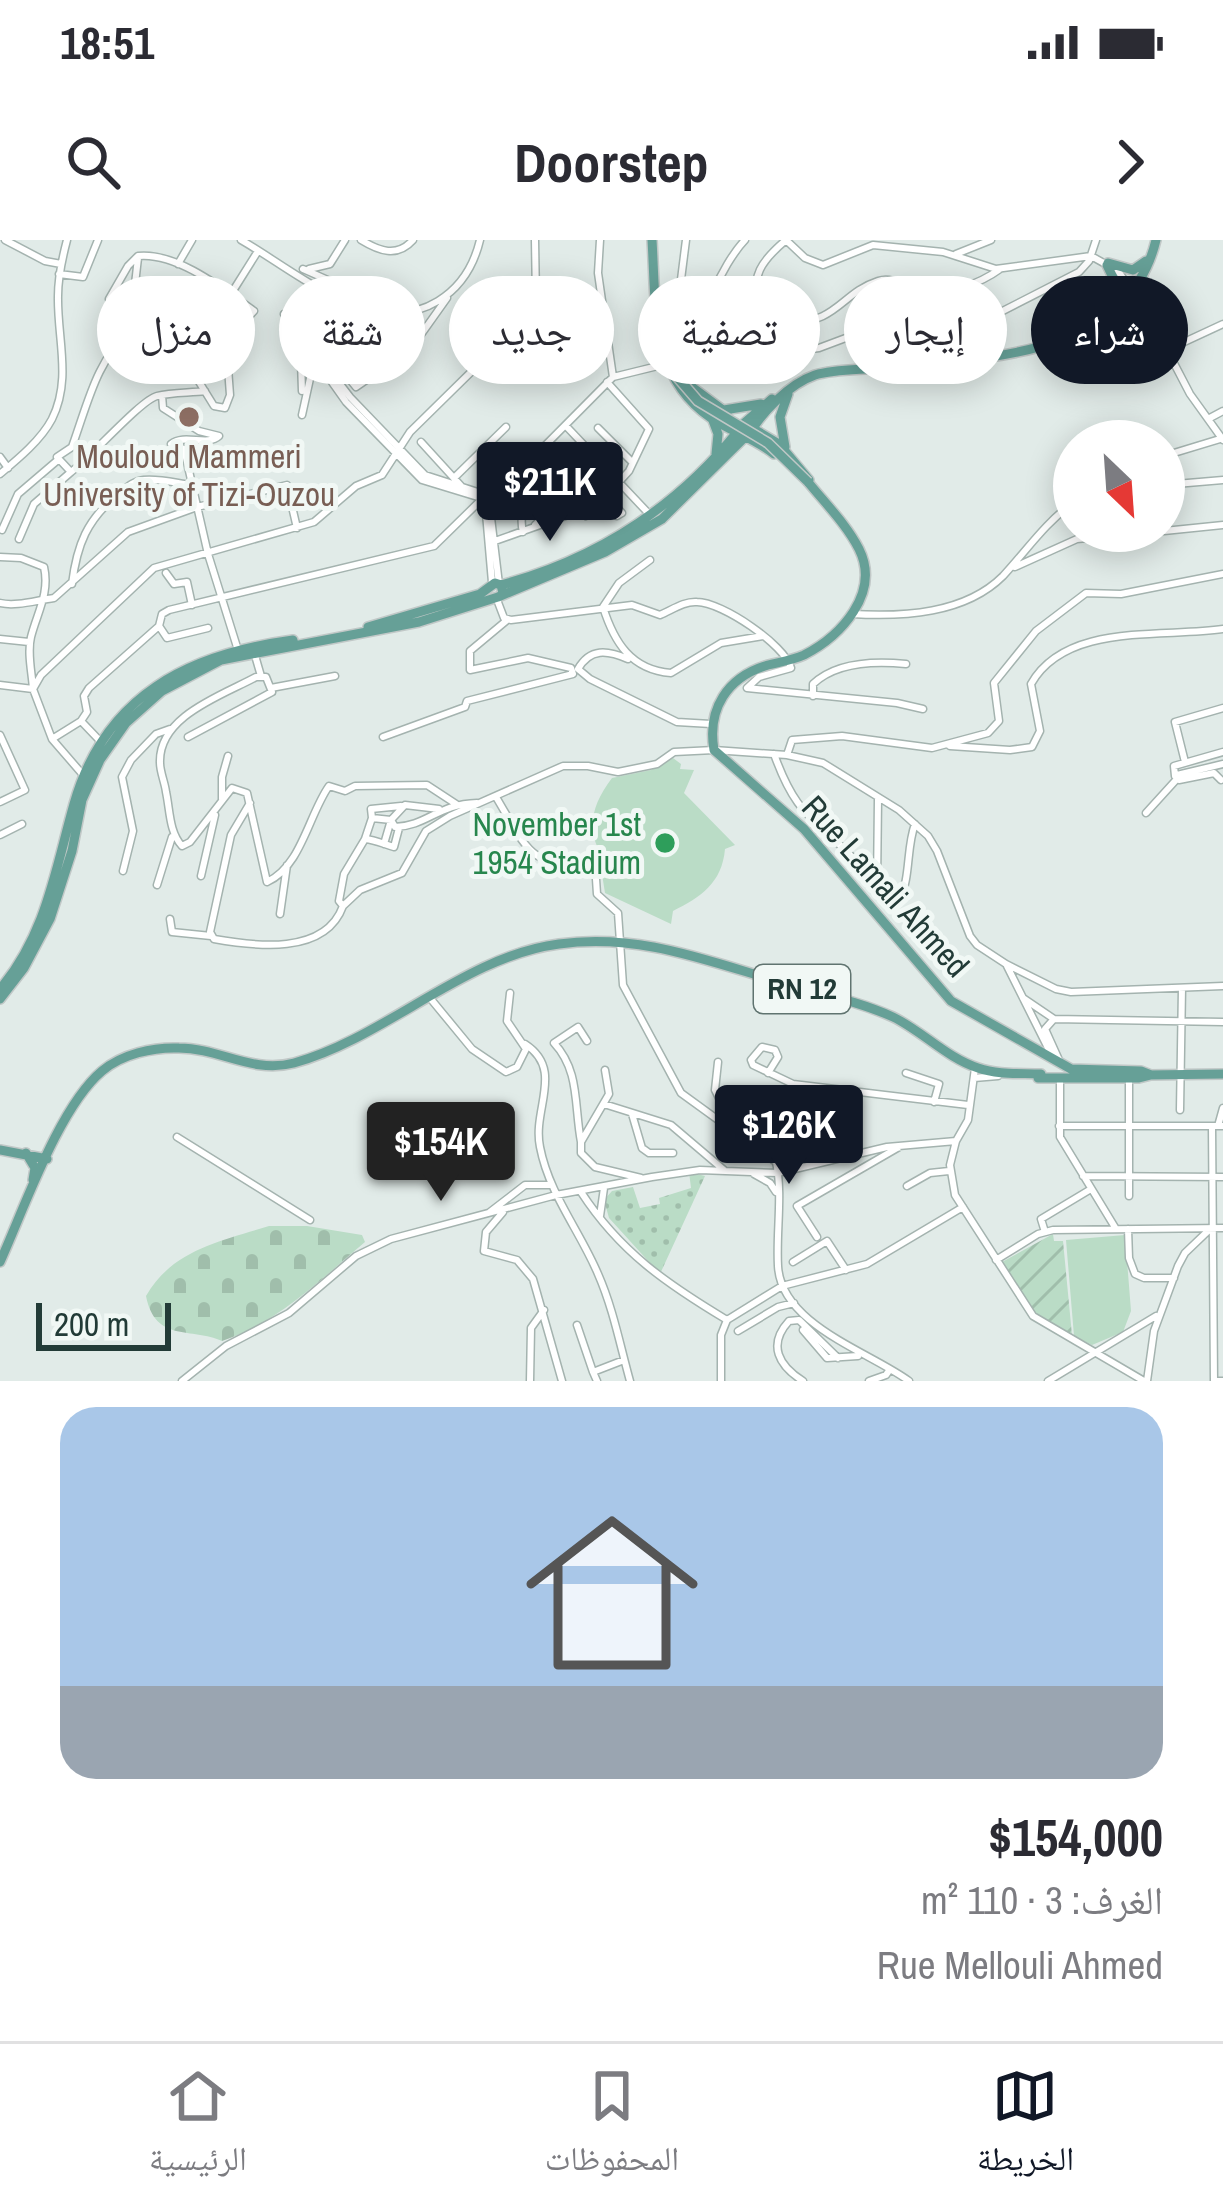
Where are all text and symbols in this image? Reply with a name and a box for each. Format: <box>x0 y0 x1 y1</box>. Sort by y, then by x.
text: 18:51 <box>60 12 154 73</box>
text: Doorstep <box>514 126 709 199</box>
icon: search <box>60 129 126 195</box>
icon: forward <box>1097 129 1163 195</box>
chip: منزل <box>97 276 255 384</box>
chip: شقة <box>279 276 425 384</box>
chip: جديد <box>449 276 614 384</box>
chip: تصفية <box>638 276 820 384</box>
chip: إيجار <box>844 276 1007 384</box>
chip: شراء <box>1031 276 1188 384</box>
marker: Mouloud Mammeri University of Tizi-Ouzou <box>176 404 202 430</box>
north arrow <box>1053 420 1185 552</box>
map controls <box>1053 420 1185 552</box>
place label: Mouloud Mammeri University of Tizi-Ouzou <box>43 434 335 516</box>
pin: $211K <box>466 442 634 544</box>
text: $211K <box>504 455 596 507</box>
street label: Rue Lamali Ahmed <box>793 786 979 986</box>
place label: November 1st 1954 Stadium <box>473 802 641 884</box>
marker: November 1st 1954 Stadium <box>652 830 678 856</box>
road number: RN 12 <box>754 965 850 1013</box>
pin: $126K <box>705 1085 873 1187</box>
text: $126K <box>742 1098 836 1150</box>
pin: $154K <box>357 1102 525 1204</box>
text: $154K <box>394 1115 488 1167</box>
scale bar <box>36 1297 171 1350</box>
text: 200 m <box>54 1302 129 1346</box>
icon: home <box>504 1485 720 1701</box>
text: $154,000 <box>989 1803 1163 1872</box>
text: الغرف: 3 · 110 m² <box>921 1874 1163 1926</box>
text: Rue Mellouli Ahmed <box>877 1939 1163 1991</box>
tab: الرئيسية <box>149 2063 247 2191</box>
tab: المحفوظات <box>545 2063 679 2191</box>
tab: الخريطة <box>977 2063 1074 2191</box>

